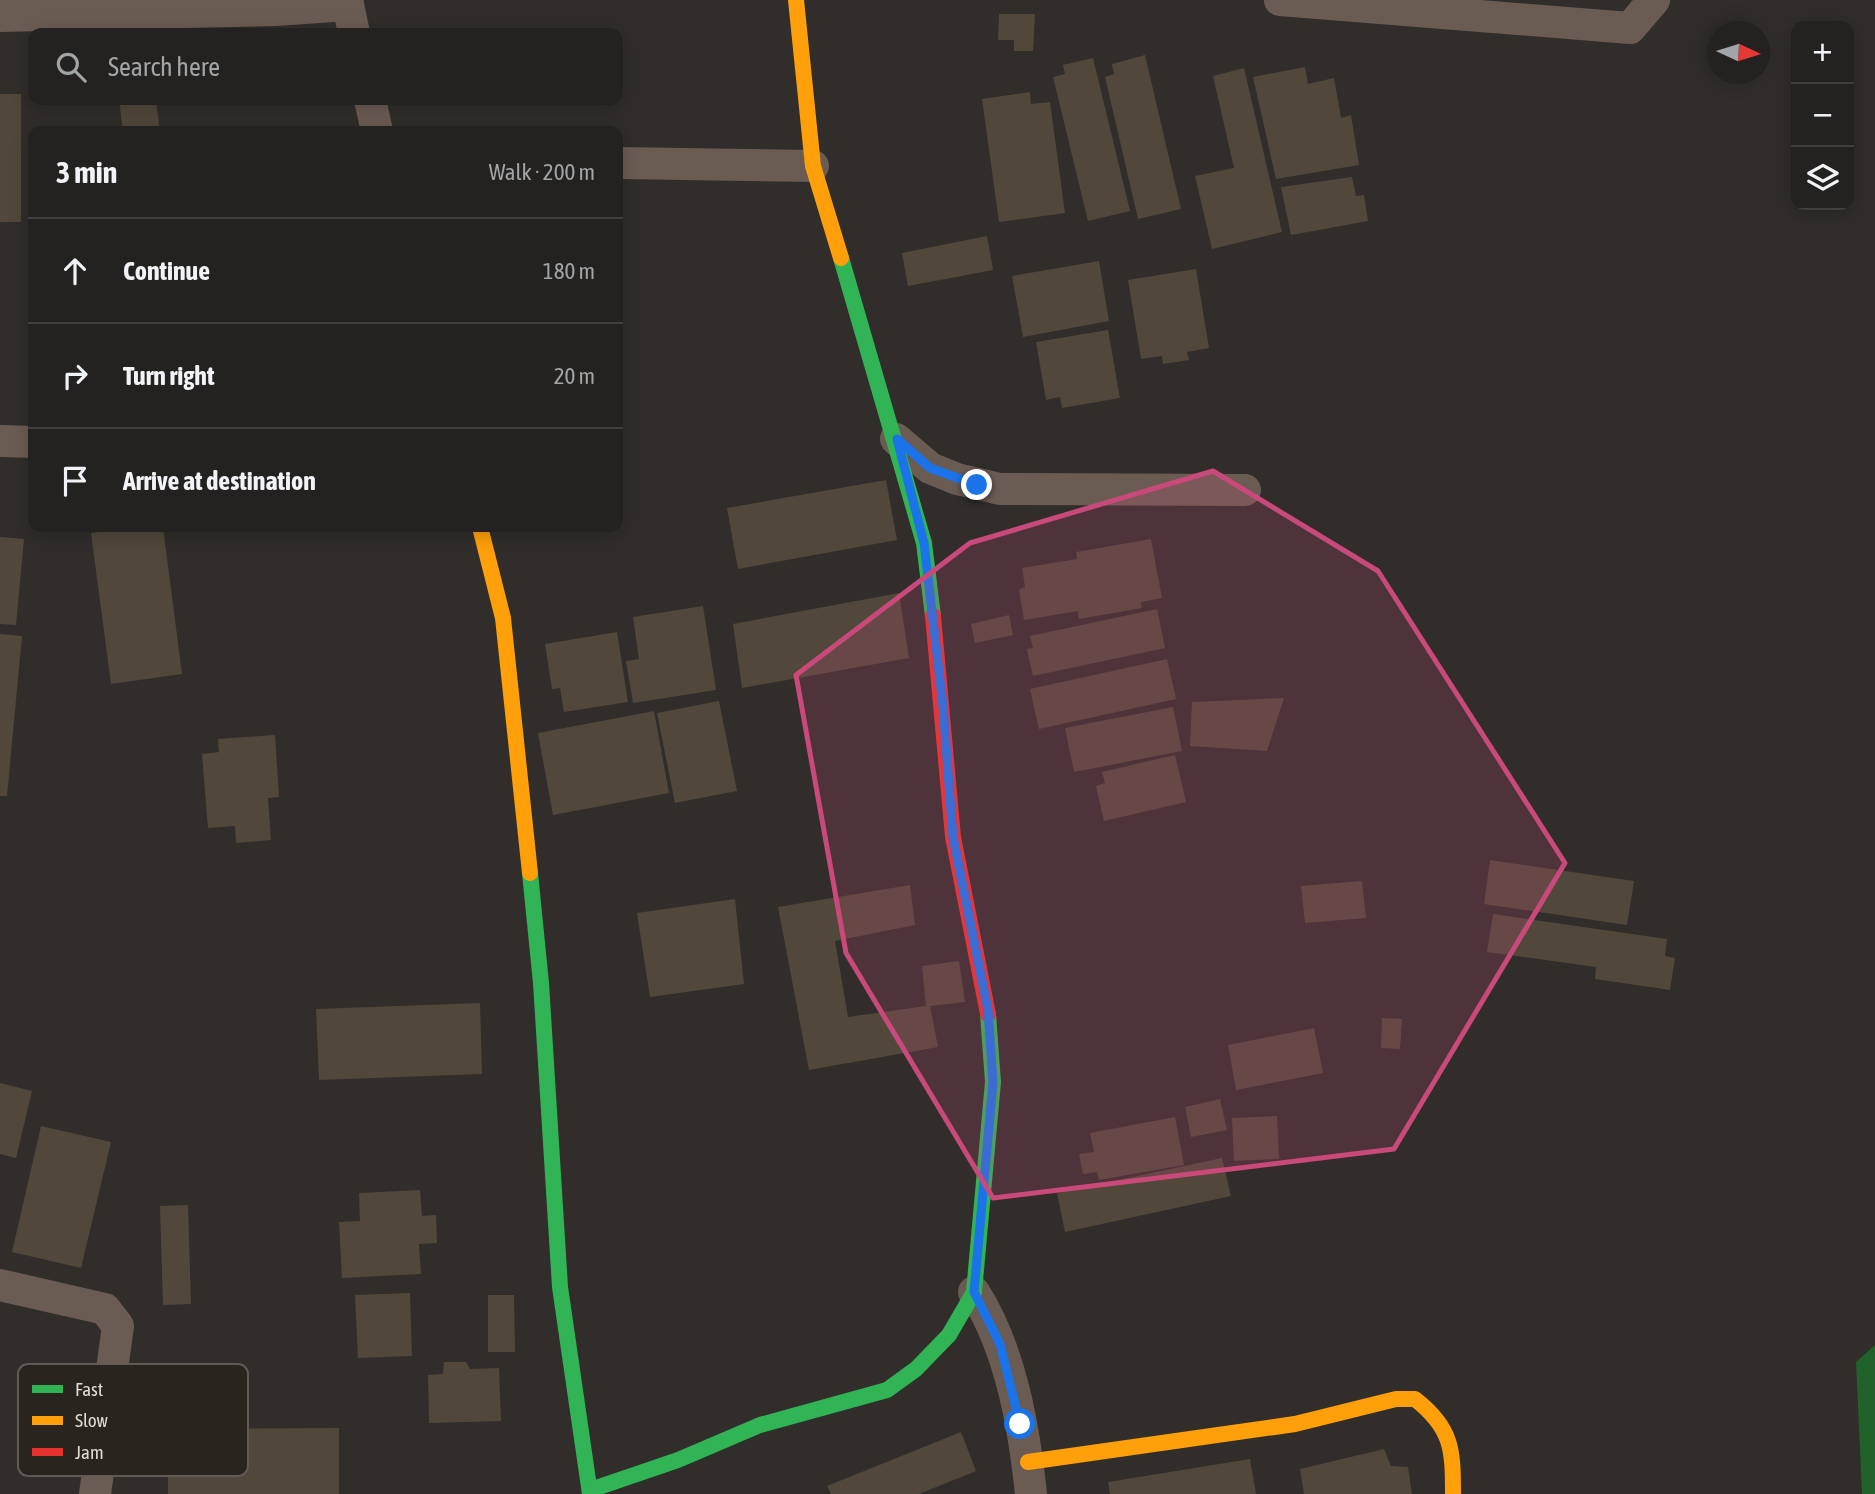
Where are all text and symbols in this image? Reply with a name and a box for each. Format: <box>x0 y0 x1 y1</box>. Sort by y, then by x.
north arrow <box>1707 21 1770 84</box>
map controls <box>1791 21 1854 210</box>
button: + <box>1791 21 1854 84</box>
search box <box>28 28 623 105</box>
icon: search <box>52 48 90 86</box>
text: Search here <box>108 52 220 82</box>
button: − <box>1791 84 1854 147</box>
button: layers <box>1791 147 1854 210</box>
text: 3 min <box>56 155 117 189</box>
text: Walk · 200 m <box>489 159 595 185</box>
icon: ahead <box>56 252 94 290</box>
text: Continue <box>123 256 210 286</box>
text: 180 m <box>543 258 595 284</box>
icon: right <box>56 357 94 395</box>
text: Turn right <box>123 361 214 391</box>
text: 20 m <box>554 363 595 389</box>
icon: arrive <box>56 462 94 500</box>
text: Arrive at destination <box>123 466 316 496</box>
route end <box>961 469 992 500</box>
legend <box>18 1364 248 1476</box>
text: Fast <box>75 1378 103 1400</box>
route start <box>1004 1408 1035 1439</box>
text: Slow <box>75 1409 109 1431</box>
text: Jam <box>75 1441 104 1463</box>

